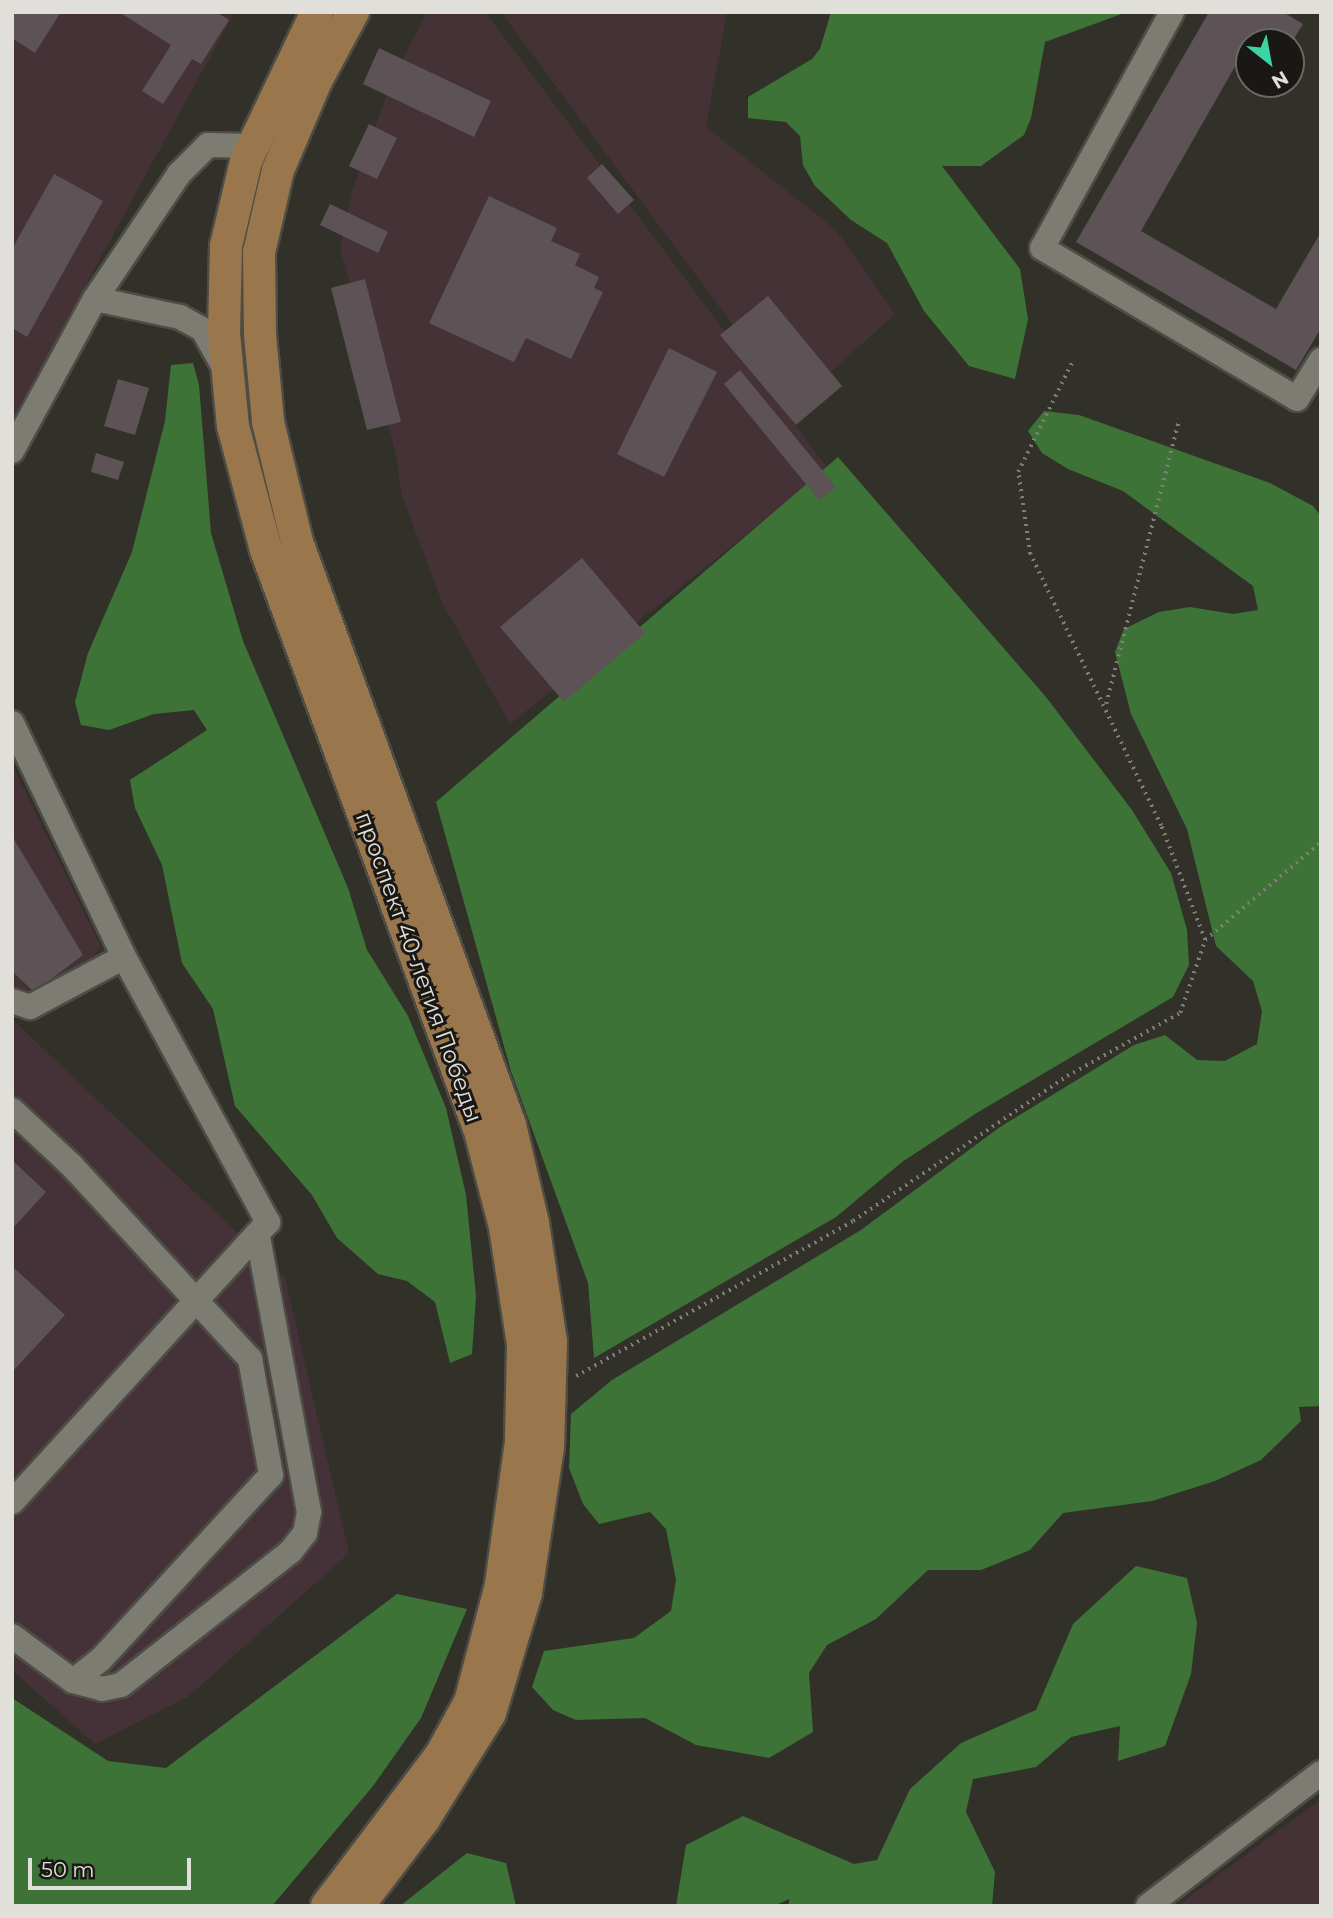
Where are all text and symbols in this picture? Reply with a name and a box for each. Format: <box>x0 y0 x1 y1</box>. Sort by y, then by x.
north arrow <box>1235 28 1305 98</box>
text: N <box>1268 66 1293 94</box>
street label: проспект 40-летия Победы <box>350 808 488 1126</box>
scale bar <box>32 1844 194 1888</box>
text: 50 m <box>41 1857 95 1882</box>

